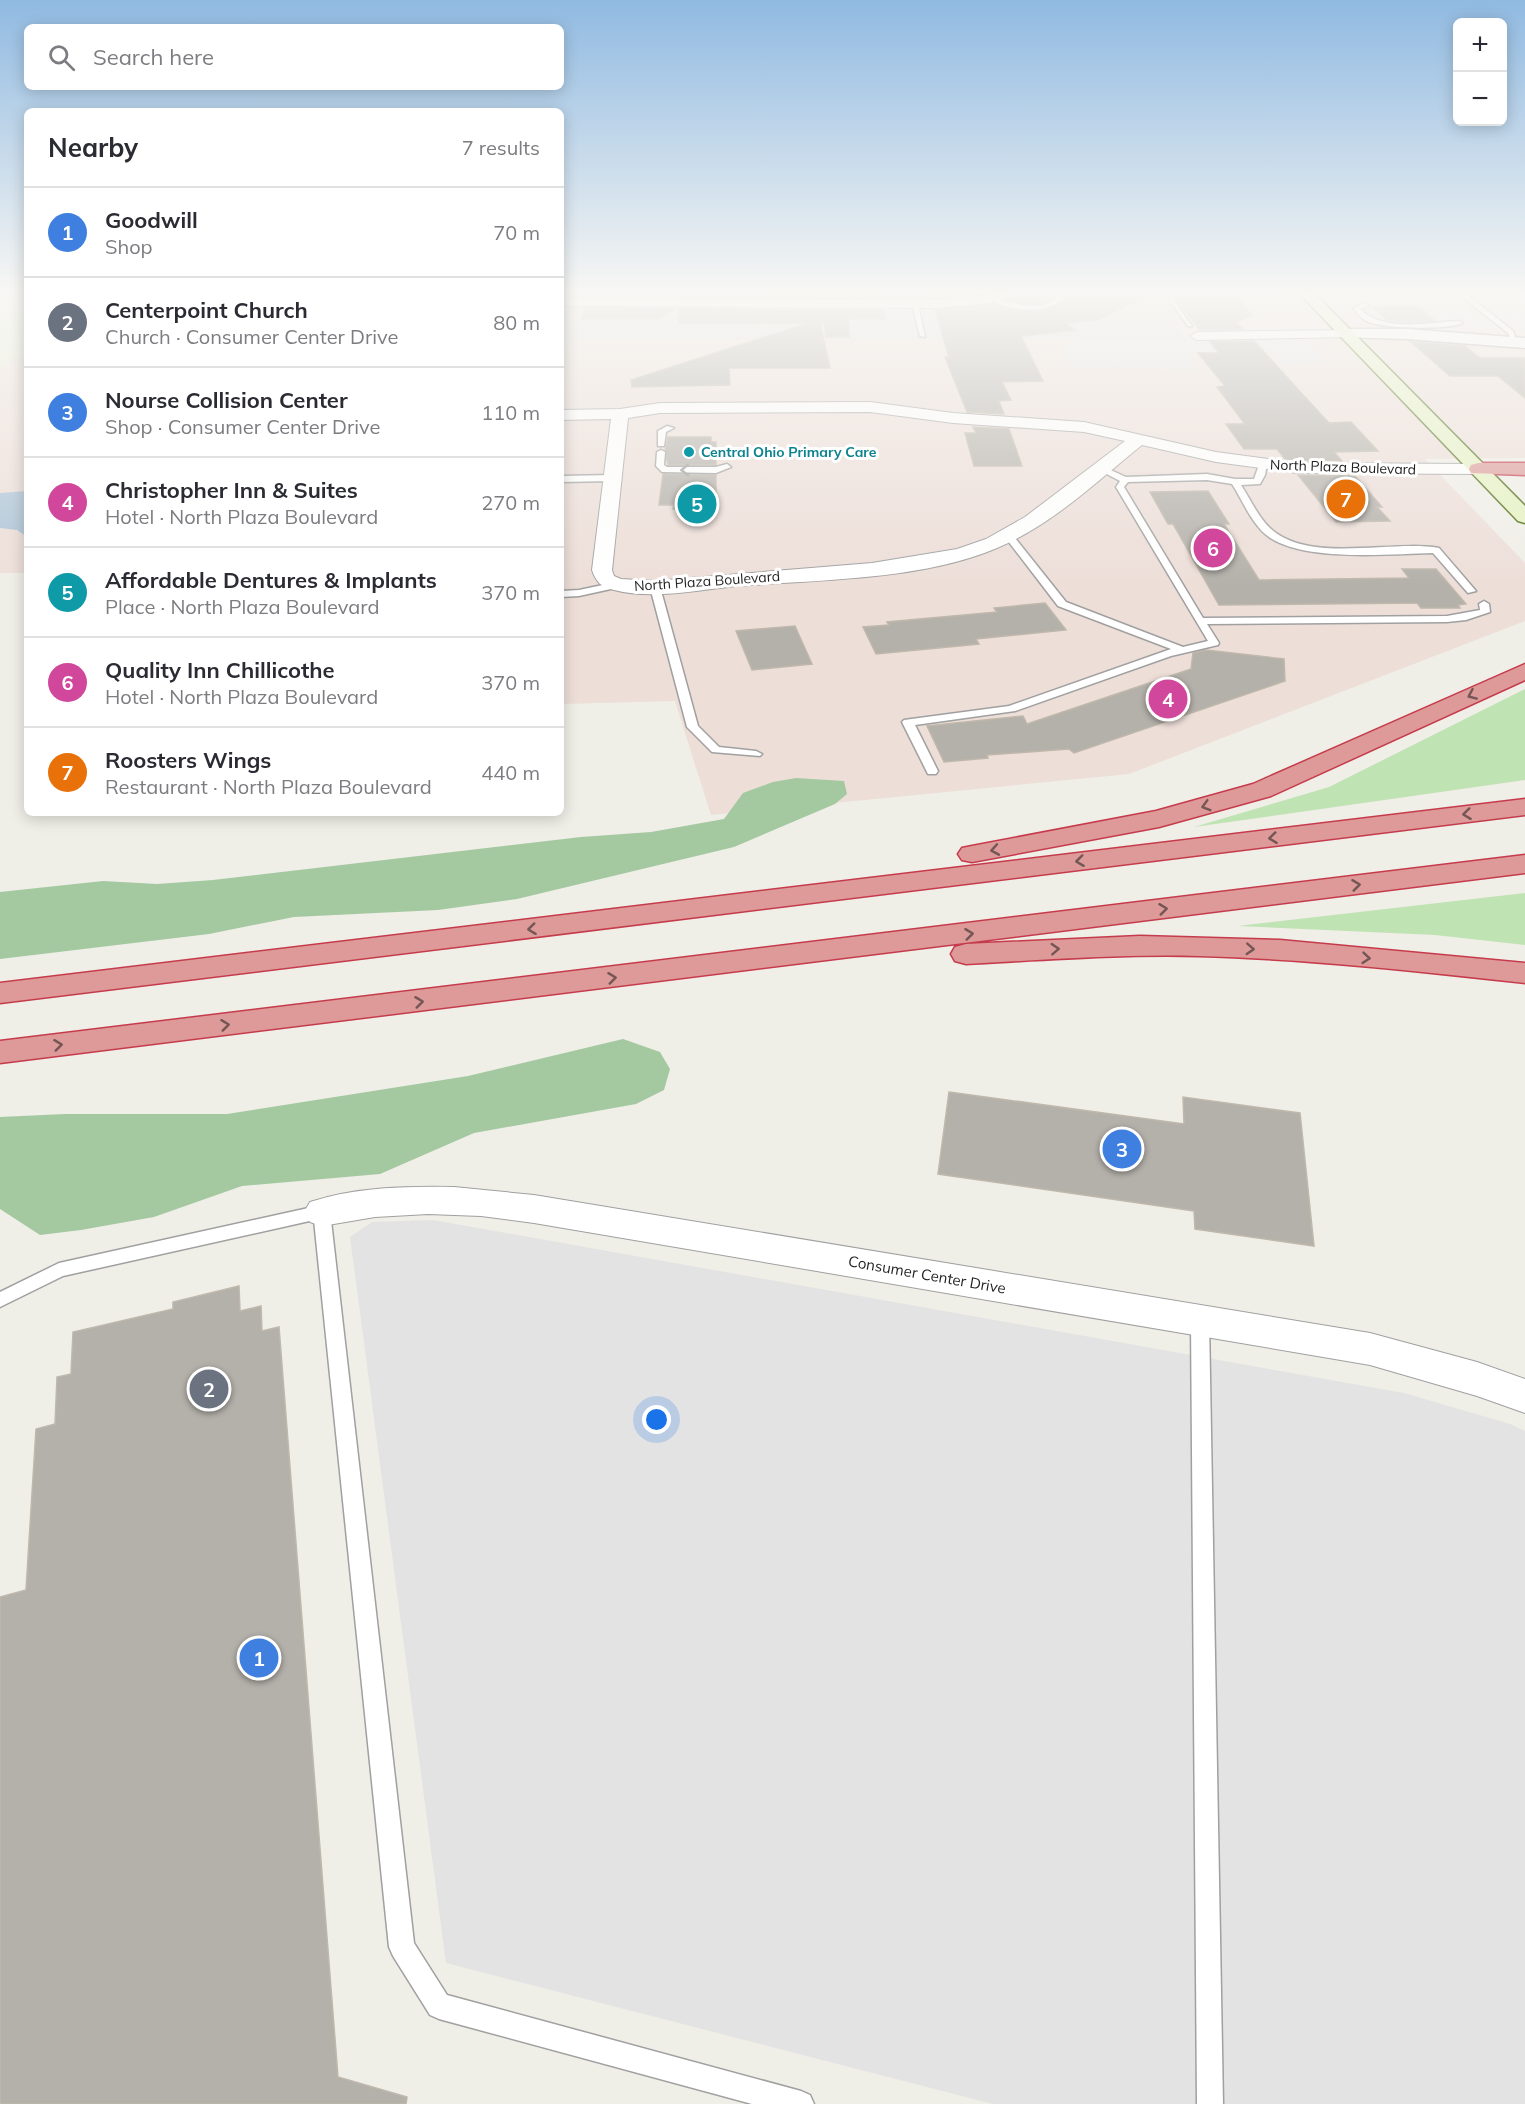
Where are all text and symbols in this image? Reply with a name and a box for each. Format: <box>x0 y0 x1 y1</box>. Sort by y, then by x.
map controls <box>1453 18 1507 126</box>
button: + <box>1453 18 1507 72</box>
search box <box>24 24 564 90</box>
icon: search <box>45 41 78 74</box>
text: Search here <box>93 43 214 71</box>
button: − <box>1453 72 1507 126</box>
text: Nearby <box>48 131 138 164</box>
text: 7 results <box>462 135 540 160</box>
text: Goodwill <box>105 206 198 234</box>
text: 1 <box>62 220 74 245</box>
text: 70 m <box>493 220 540 245</box>
text: Shop <box>105 234 153 259</box>
text: Centerpoint Church <box>105 296 308 324</box>
text: 2 <box>62 310 74 335</box>
text: 80 m <box>493 310 540 335</box>
text: Church · Consumer Center Drive <box>105 324 398 349</box>
text: Nourse Collision Center <box>105 386 348 414</box>
text: 3 <box>62 400 74 425</box>
text: 110 m <box>481 400 540 425</box>
text: Shop · Consumer Center Drive <box>105 414 380 439</box>
place label: Central Ohio Primary Care <box>701 443 877 461</box>
marker: Central Ohio Primary Care <box>682 445 696 459</box>
street label: North Plaza Boulevard <box>1270 455 1416 479</box>
one-way arrow <box>681 464 690 476</box>
text: Christopher Inn & Suites <box>105 476 358 504</box>
pin: 7 <box>1326 476 1366 522</box>
pin: 5 <box>678 482 716 526</box>
text: 4 <box>62 490 74 515</box>
text: 270 m <box>481 490 540 515</box>
text: Hotel · North Plaza Boulevard <box>105 504 378 529</box>
pin: 6 <box>1194 526 1232 570</box>
text: Affordable Dentures & Implants <box>105 566 437 594</box>
street label: North Plaza Boulevard <box>633 567 781 595</box>
text: 5 <box>62 580 74 605</box>
text: 370 m <box>481 580 540 605</box>
text: Place · North Plaza Boulevard <box>105 594 379 619</box>
text: Quality Inn Chillicothe <box>105 656 335 684</box>
text: 6 <box>62 670 74 695</box>
text: 370 m <box>481 670 540 695</box>
pin: 4 <box>1148 676 1188 722</box>
text: Hotel · North Plaza Boulevard <box>105 684 378 709</box>
one-way arrow <box>1467 688 1478 700</box>
text: Roosters Wings <box>105 746 271 774</box>
text: 7 <box>62 760 74 785</box>
text: 440 m <box>481 760 540 785</box>
text: Restaurant · North Plaza Boulevard <box>105 774 432 799</box>
one-way arrow <box>1201 799 1212 811</box>
one-way arrow <box>1462 807 1472 820</box>
one-way arrow <box>1269 831 1278 843</box>
one-way arrow <box>990 843 1000 856</box>
one-way arrow <box>1075 855 1084 867</box>
one-way arrow <box>1352 879 1361 892</box>
one-way arrow <box>1158 903 1167 916</box>
one-way arrow <box>527 922 537 934</box>
one-way arrow <box>965 928 974 940</box>
one-way arrow <box>1245 942 1254 955</box>
one-way arrow <box>1051 943 1060 956</box>
one-way arrow <box>1361 951 1370 964</box>
one-way arrow <box>608 972 617 985</box>
one-way arrow <box>414 996 423 1008</box>
one-way arrow <box>221 1019 230 1032</box>
one-way arrow <box>53 1040 63 1052</box>
pin: 3 <box>1102 1126 1142 1172</box>
street label: Consumer Center Drive <box>847 1251 1007 1298</box>
pin: 2 <box>190 1366 228 1412</box>
your location <box>642 1405 671 1434</box>
pin: 1 <box>240 1636 278 1680</box>

